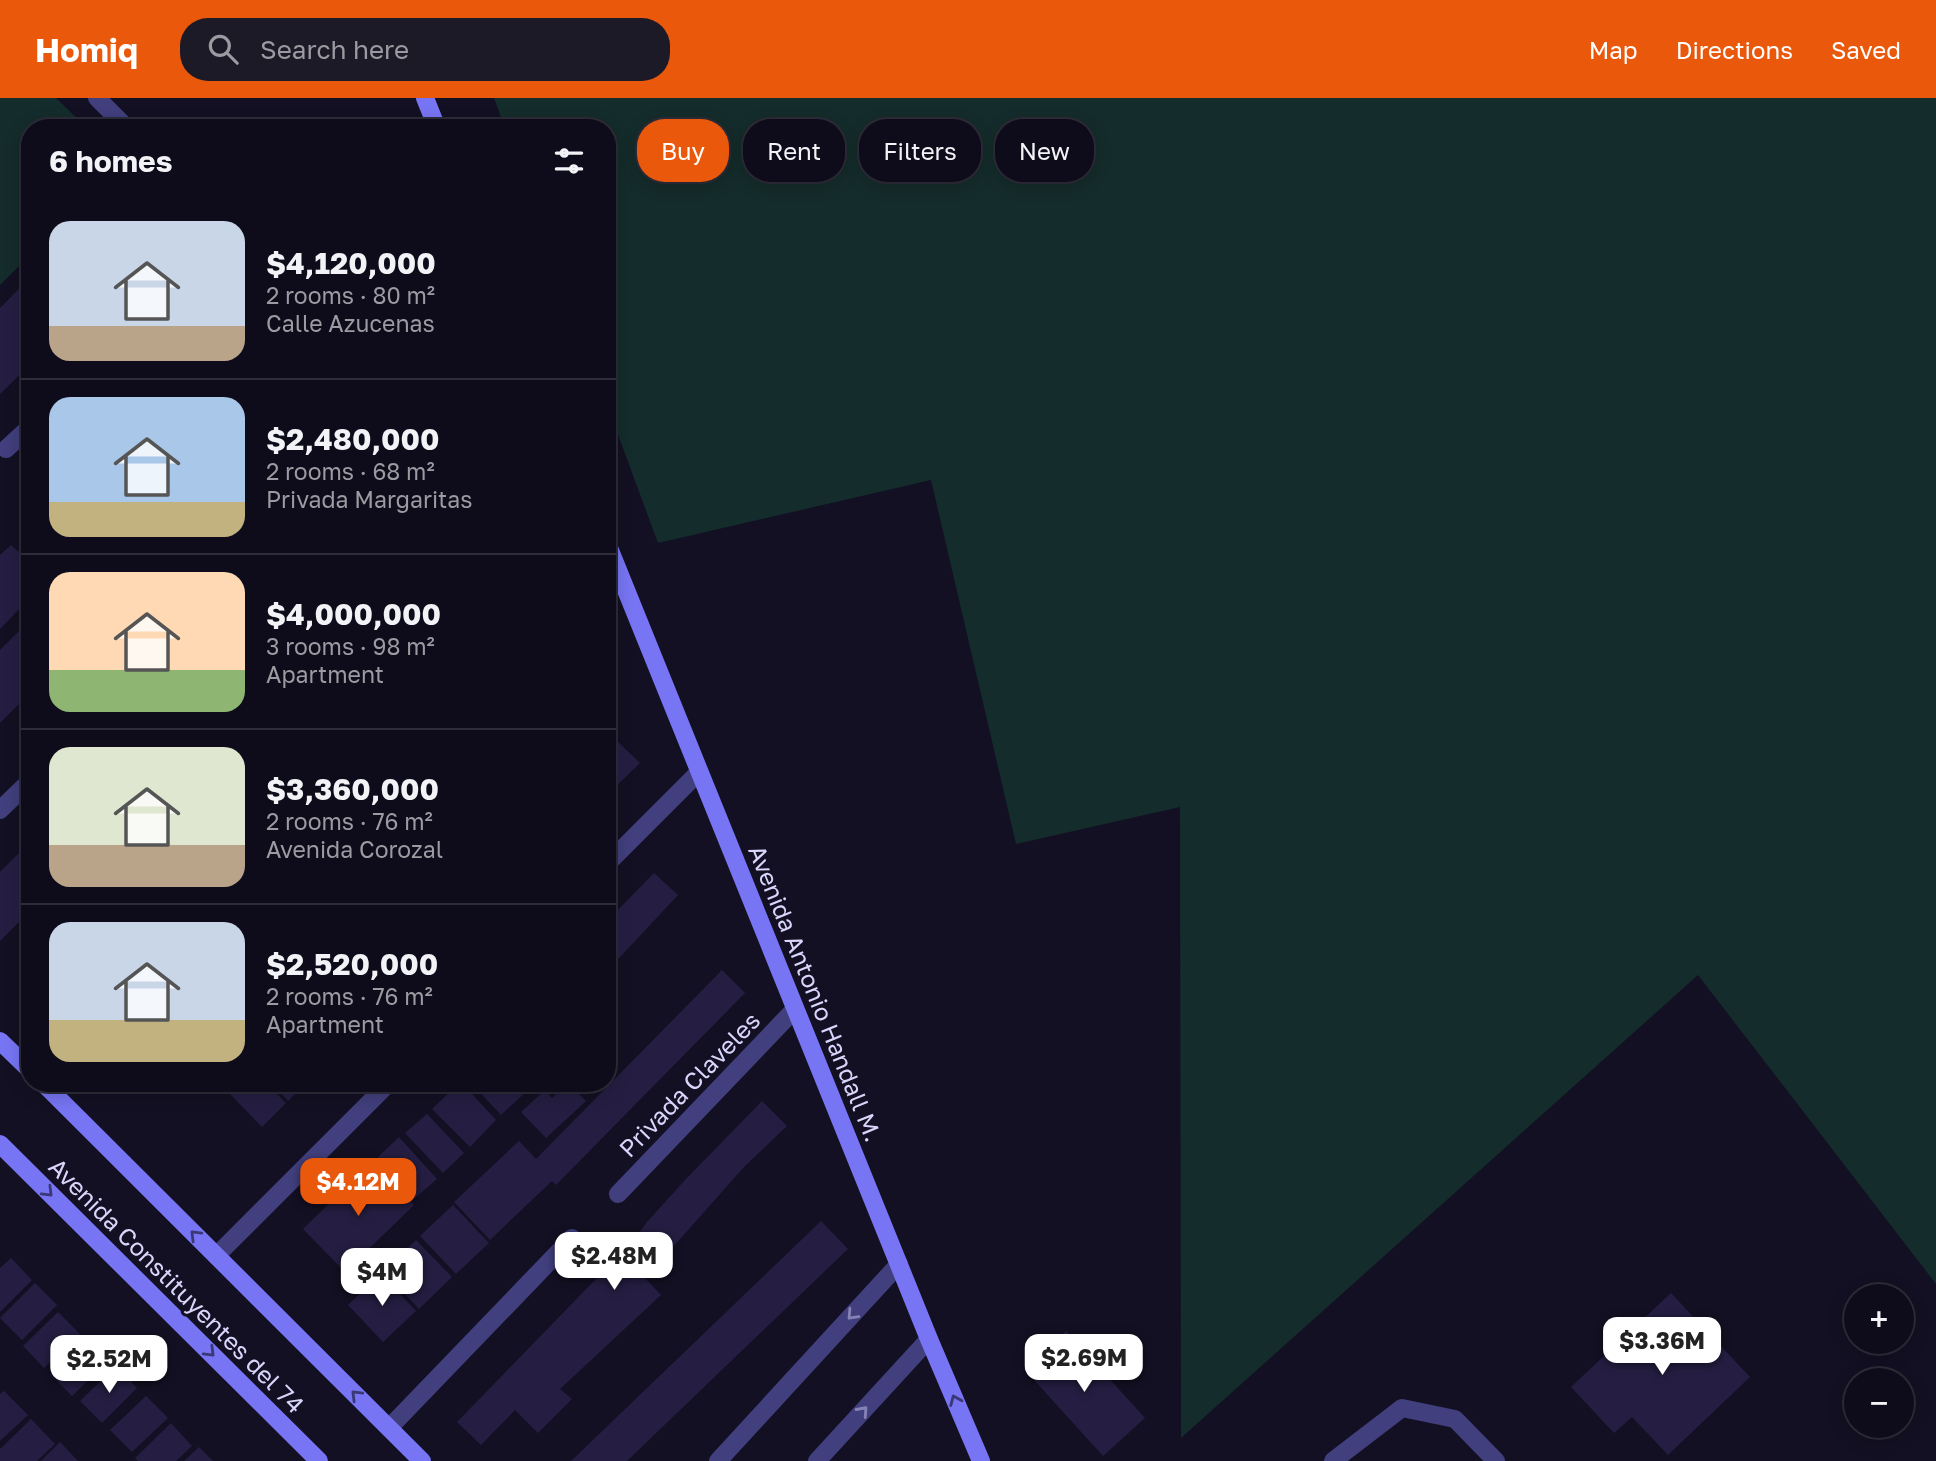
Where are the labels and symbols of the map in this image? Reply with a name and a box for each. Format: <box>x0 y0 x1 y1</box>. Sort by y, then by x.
street label: Avenida Antonio Handall M. <box>743 840 889 1146</box>
street label: Privada Claveles <box>613 1006 765 1162</box>
street label: Avenida Constituyentes del 74 <box>43 1151 311 1419</box>
pin: $4.12M <box>301 1158 415 1218</box>
one-way arrow <box>40 1184 53 1197</box>
one-way arrow <box>190 1230 203 1243</box>
pin: $2.48M <box>557 1232 671 1292</box>
pin: $4M <box>348 1248 416 1308</box>
one-way arrow <box>848 1307 861 1320</box>
pin: $3.36M <box>1605 1318 1719 1377</box>
pin: $2.69M <box>1027 1334 1141 1394</box>
pin: $2.52M <box>52 1336 166 1395</box>
one-way arrow <box>202 1344 215 1357</box>
one-way arrow <box>351 1391 364 1404</box>
one-way arrow <box>949 1395 963 1407</box>
one-way arrow <box>855 1406 868 1419</box>

